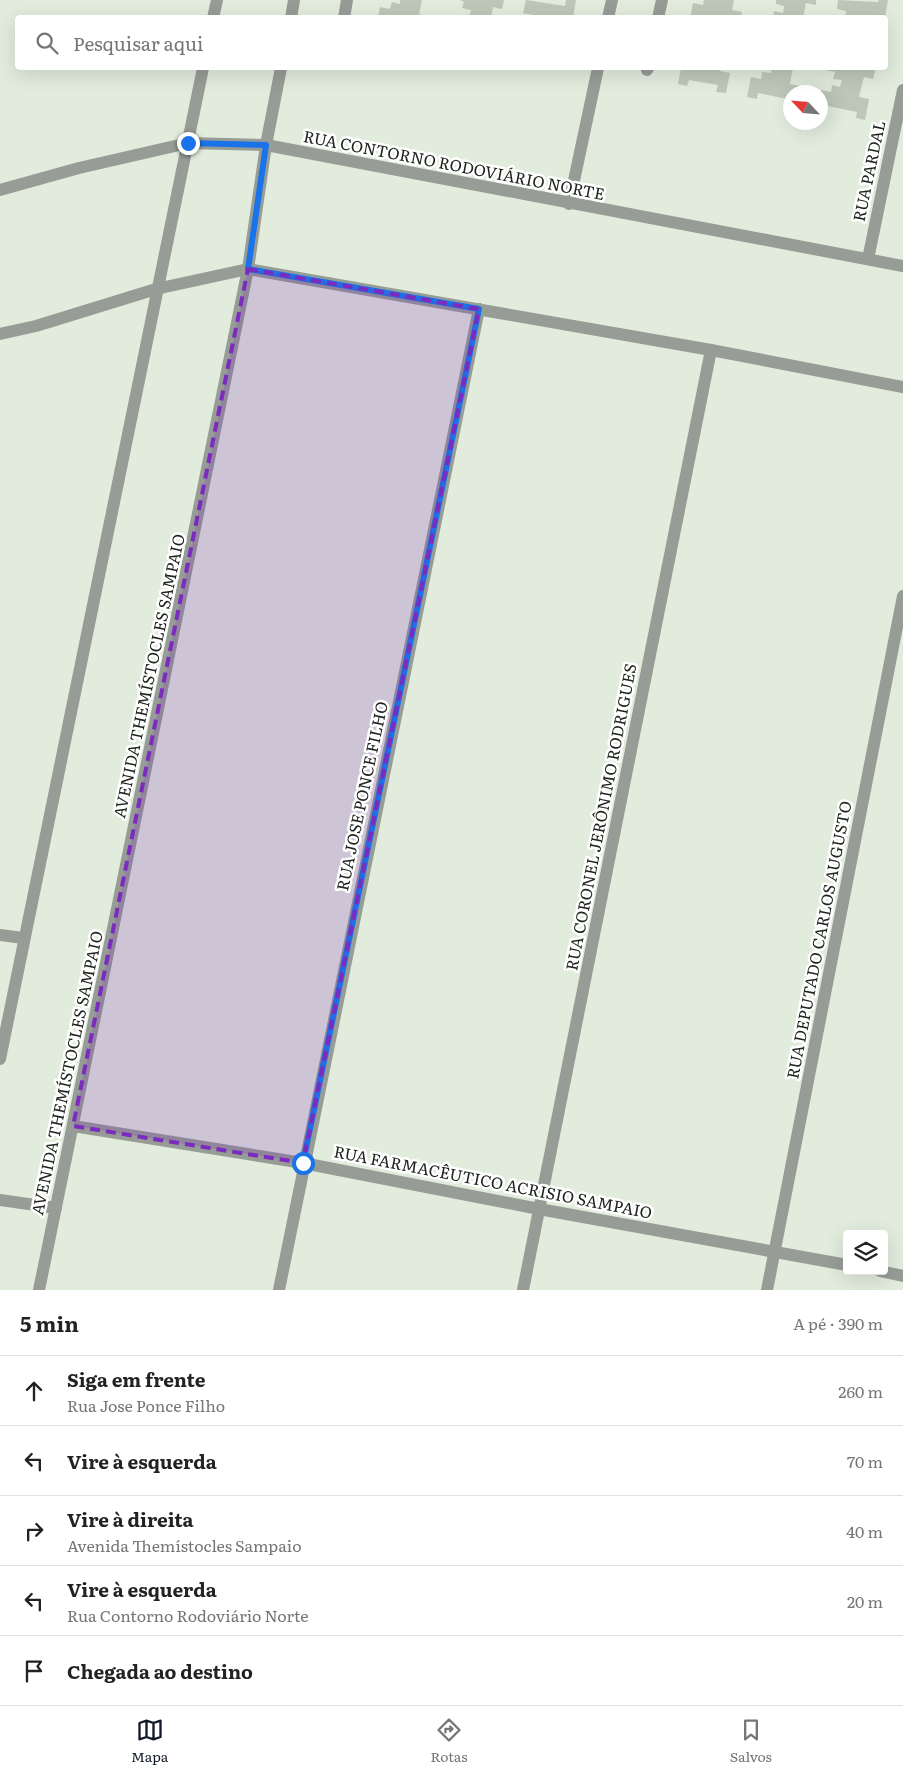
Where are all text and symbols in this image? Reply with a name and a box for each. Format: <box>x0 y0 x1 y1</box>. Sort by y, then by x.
search box <box>15 15 888 70</box>
icon: search <box>33 29 61 57</box>
text: Pesquisar aqui <box>73 29 203 57</box>
north arrow <box>783 85 828 130</box>
street label: RUA PARDAL <box>846 118 890 224</box>
street label: RUA CONTORNO RODOVIÁRIO NORTE <box>302 123 607 205</box>
route end <box>177 132 200 155</box>
street label: AVENIDA THEMÍSTOCLES SAMPAIO <box>106 532 190 820</box>
street label: RUA CORONEL JERÔNIMO RODRIGUES <box>558 661 642 972</box>
street label: RUA JOSE PONCE FILHO <box>329 699 393 893</box>
street label: RUA DEPUTADO CARLOS AUGUSTO <box>779 799 857 1081</box>
street label: AVENIDA THEMÍSTOCLES SAMPAIO <box>24 929 108 1217</box>
street label: RUA FARMACÊUTICO ACRISIO SAMPAIO <box>332 1138 654 1224</box>
route start <box>292 1152 315 1175</box>
map controls <box>843 1230 888 1275</box>
button: layers <box>843 1230 888 1275</box>
text: 5 min <box>20 1307 79 1338</box>
text: A pé · 390 m <box>793 1311 883 1335</box>
text: Siga em frente <box>67 1365 205 1393</box>
icon: ahead <box>20 1377 48 1405</box>
text: 260 m <box>838 1379 883 1403</box>
text: Rua Jose Ponce Filho <box>67 1393 225 1417</box>
icon: left <box>20 1447 48 1475</box>
text: Vire à esquerda <box>67 1447 217 1475</box>
text: 70 m <box>847 1449 883 1473</box>
text: Vire à direita <box>67 1505 194 1533</box>
icon: right <box>20 1517 48 1545</box>
text: 40 m <box>846 1519 883 1543</box>
text: Avenida Themístocles Sampaio <box>67 1533 302 1557</box>
text: Vire à esquerda <box>67 1575 217 1603</box>
icon: left <box>20 1587 48 1615</box>
text: 20 m <box>847 1589 883 1613</box>
text: Rua Contorno Rodoviário Norte <box>67 1603 309 1627</box>
icon: arrive <box>20 1657 48 1685</box>
text: Chegada ao destino <box>67 1657 253 1685</box>
tab: Mapa <box>131 1716 168 1766</box>
tab: Rotas <box>431 1716 468 1766</box>
tab: Salvos <box>730 1716 772 1766</box>

